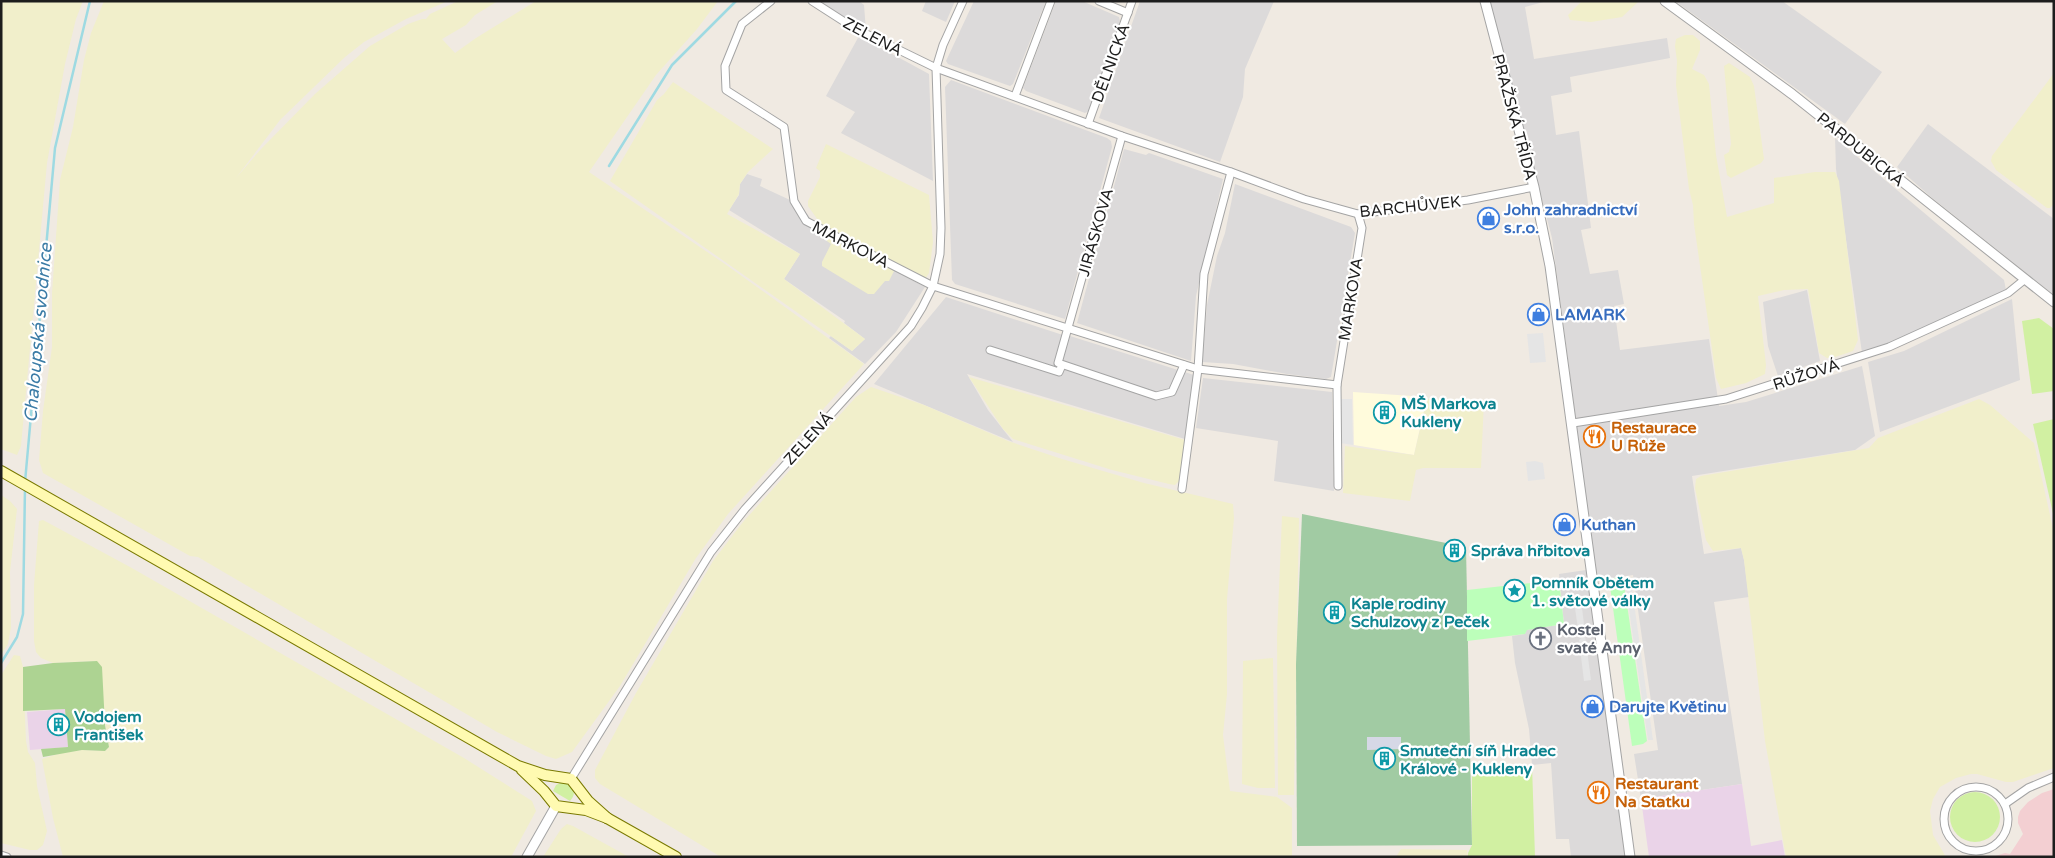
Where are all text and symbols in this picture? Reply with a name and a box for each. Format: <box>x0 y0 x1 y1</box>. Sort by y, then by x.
street label: ZELENÁ <box>839 13 906 61</box>
street label: DĚLNICKÁ <box>1087 21 1134 105</box>
street label: PRAŽSKÁ TŘÍDA <box>1488 52 1541 183</box>
street label: PARDUBICKÁ <box>1813 108 1908 191</box>
street label: JIRÁSKOVA <box>1074 186 1118 279</box>
street label: BARCHŮVEK <box>1358 192 1462 222</box>
place label: John zahradnictví s.r.o. <box>1503 200 1638 238</box>
shop icon: John zahradnictví s.r.o. <box>1476 206 1500 230</box>
street label: MARKOVA <box>809 217 893 273</box>
water label: Chaloupská svodnice <box>19 242 57 424</box>
street label: MARKOVA <box>1335 256 1367 342</box>
shop icon: LAMARK <box>1527 302 1551 326</box>
place label: LAMARK <box>1555 305 1626 325</box>
street label: RŮŽOVÁ <box>1770 355 1842 395</box>
place label: MŠ Markova Kukleny <box>1401 394 1497 432</box>
building icon: MŠ Markova Kukleny <box>1373 400 1397 424</box>
street label: ZELENÁ <box>780 408 838 469</box>
place label: Restaurace U Růže <box>1611 418 1697 456</box>
restaurant icon: Restaurace U Růže <box>1583 424 1607 448</box>
shop icon: Kuthan <box>1553 512 1577 536</box>
place label: Kuthan <box>1581 515 1636 535</box>
building icon: Správa hřbitova <box>1443 538 1467 562</box>
place label: Správa hřbitova <box>1471 541 1590 561</box>
place label: Pomník Obětem 1. světové války <box>1531 573 1654 611</box>
place icon: Pomník Obětem 1. světové války <box>1503 579 1527 603</box>
place label: Kaple rodiny Schulzovy z Peček <box>1351 594 1490 632</box>
building icon: Kaple rodiny Schulzovy z Peček <box>1323 600 1347 624</box>
place label: Kostel svaté Anny <box>1557 620 1641 658</box>
church icon: Kostel svaté Anny <box>1529 626 1553 650</box>
shop icon: Darujte Květinu <box>1581 694 1605 718</box>
place label: Darujte Květinu <box>1609 697 1727 717</box>
place label: Vodojem František <box>74 707 144 745</box>
building icon: Vodojem František <box>46 713 70 737</box>
place label: Smuteční síň Hradec Králové - Kukleny <box>1400 741 1556 779</box>
building icon: Smuteční síň Hradec Králové - Kukleny <box>1372 747 1396 771</box>
place label: Restaurant Na Statku <box>1615 774 1700 812</box>
restaurant icon: Restaurant Na Statku <box>1587 780 1611 804</box>

